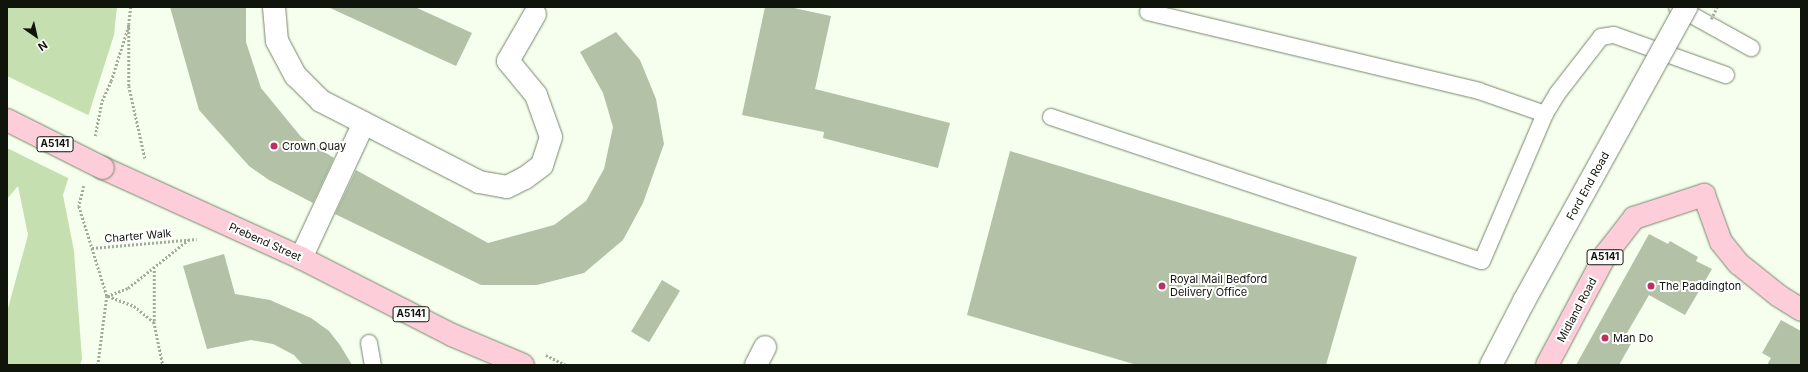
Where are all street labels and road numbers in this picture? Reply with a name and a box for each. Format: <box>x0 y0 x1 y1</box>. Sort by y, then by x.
road number: A5141 <box>36 136 74 152</box>
street label: Ford End Road <box>1564 150 1612 222</box>
street label: Prebend Street <box>227 220 303 264</box>
street label: Charter Walk <box>104 226 172 246</box>
road number: A5141 <box>1586 249 1624 265</box>
street label: Midland Road <box>1554 276 1600 344</box>
road number: A5141 <box>392 306 430 322</box>

